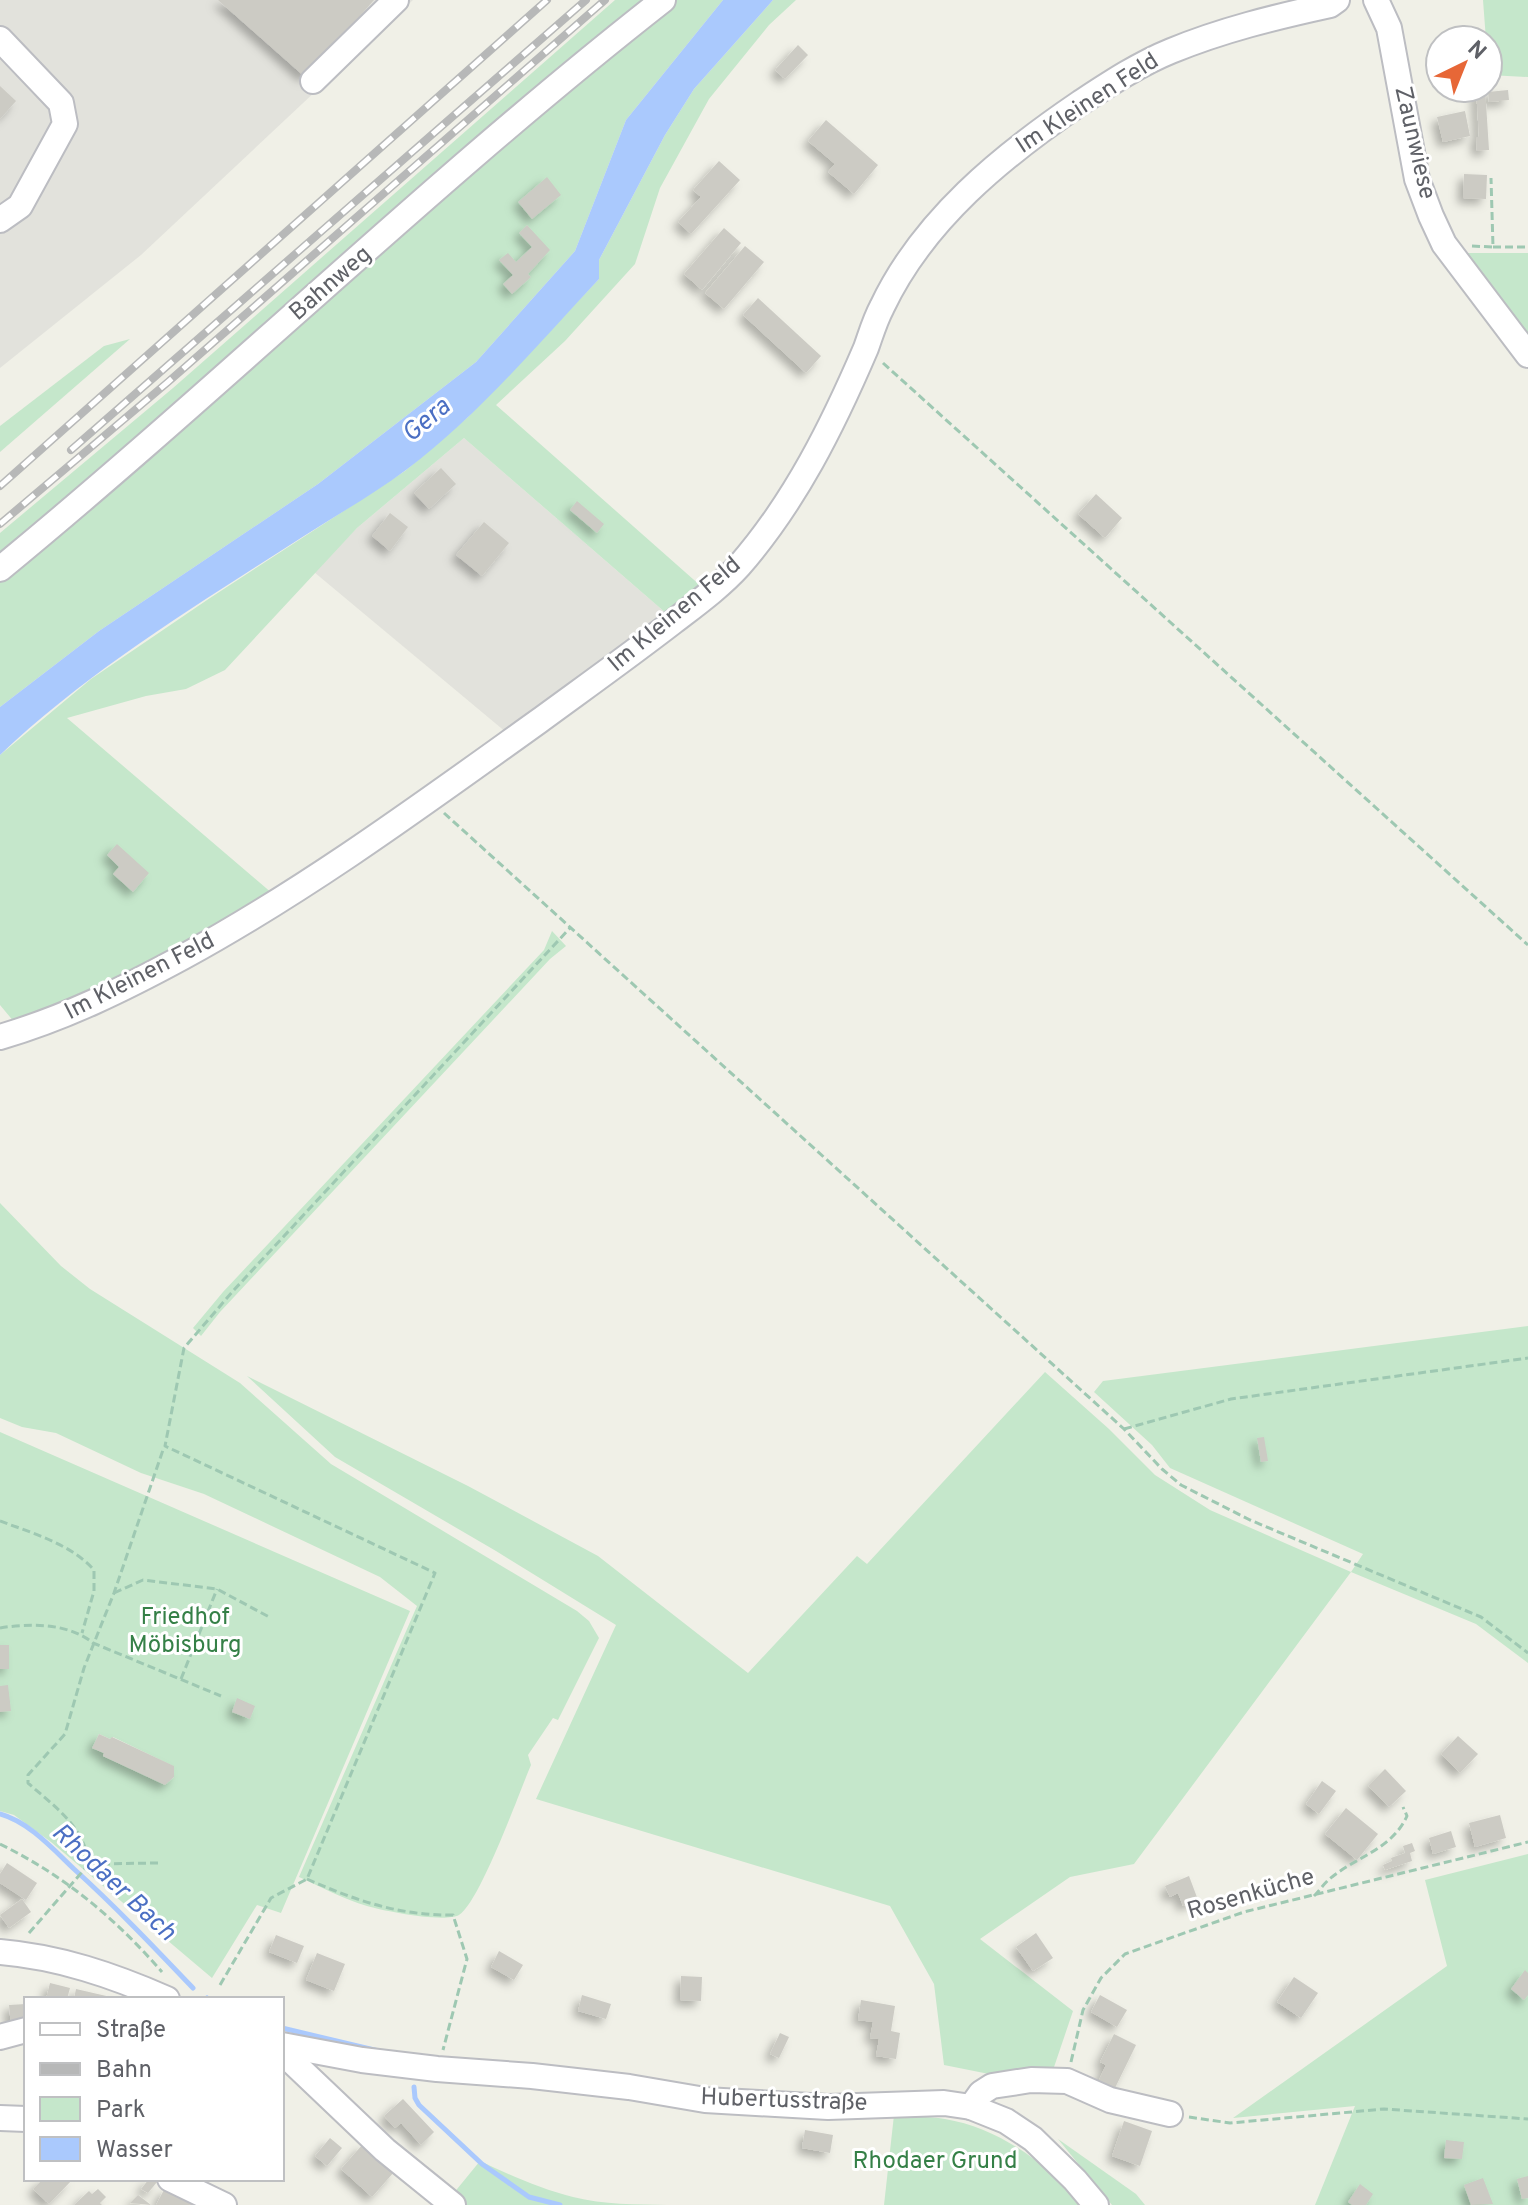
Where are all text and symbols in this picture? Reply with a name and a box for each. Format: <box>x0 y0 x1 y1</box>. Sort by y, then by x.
north arrow <box>1424 24 1504 104</box>
text: N <box>1461 36 1491 66</box>
street label: Im Kleinen Feld <box>1011 47 1165 161</box>
street label: Zaunwiese <box>1386 84 1442 202</box>
street label: Bahnweg <box>284 240 378 328</box>
water label: Gera <box>396 391 458 451</box>
street label: Im Kleinen Feld <box>602 551 748 679</box>
street label: Im Kleinen Feld <box>60 926 220 1028</box>
park label: Friedhof Möbisburg <box>129 1603 241 1661</box>
water label: Rhodaer Bach <box>44 1817 182 1949</box>
street label: Rosenküche <box>1184 1863 1318 1927</box>
legend <box>24 1997 284 2181</box>
text: Straße <box>96 2016 166 2046</box>
text: Bahn <box>96 2056 152 2086</box>
street label: Hubertusstraße <box>700 2083 868 2119</box>
text: Park <box>96 2096 146 2126</box>
text: Wasser <box>96 2136 173 2166</box>
park label: Rhodaer Grund <box>853 2147 1017 2177</box>

